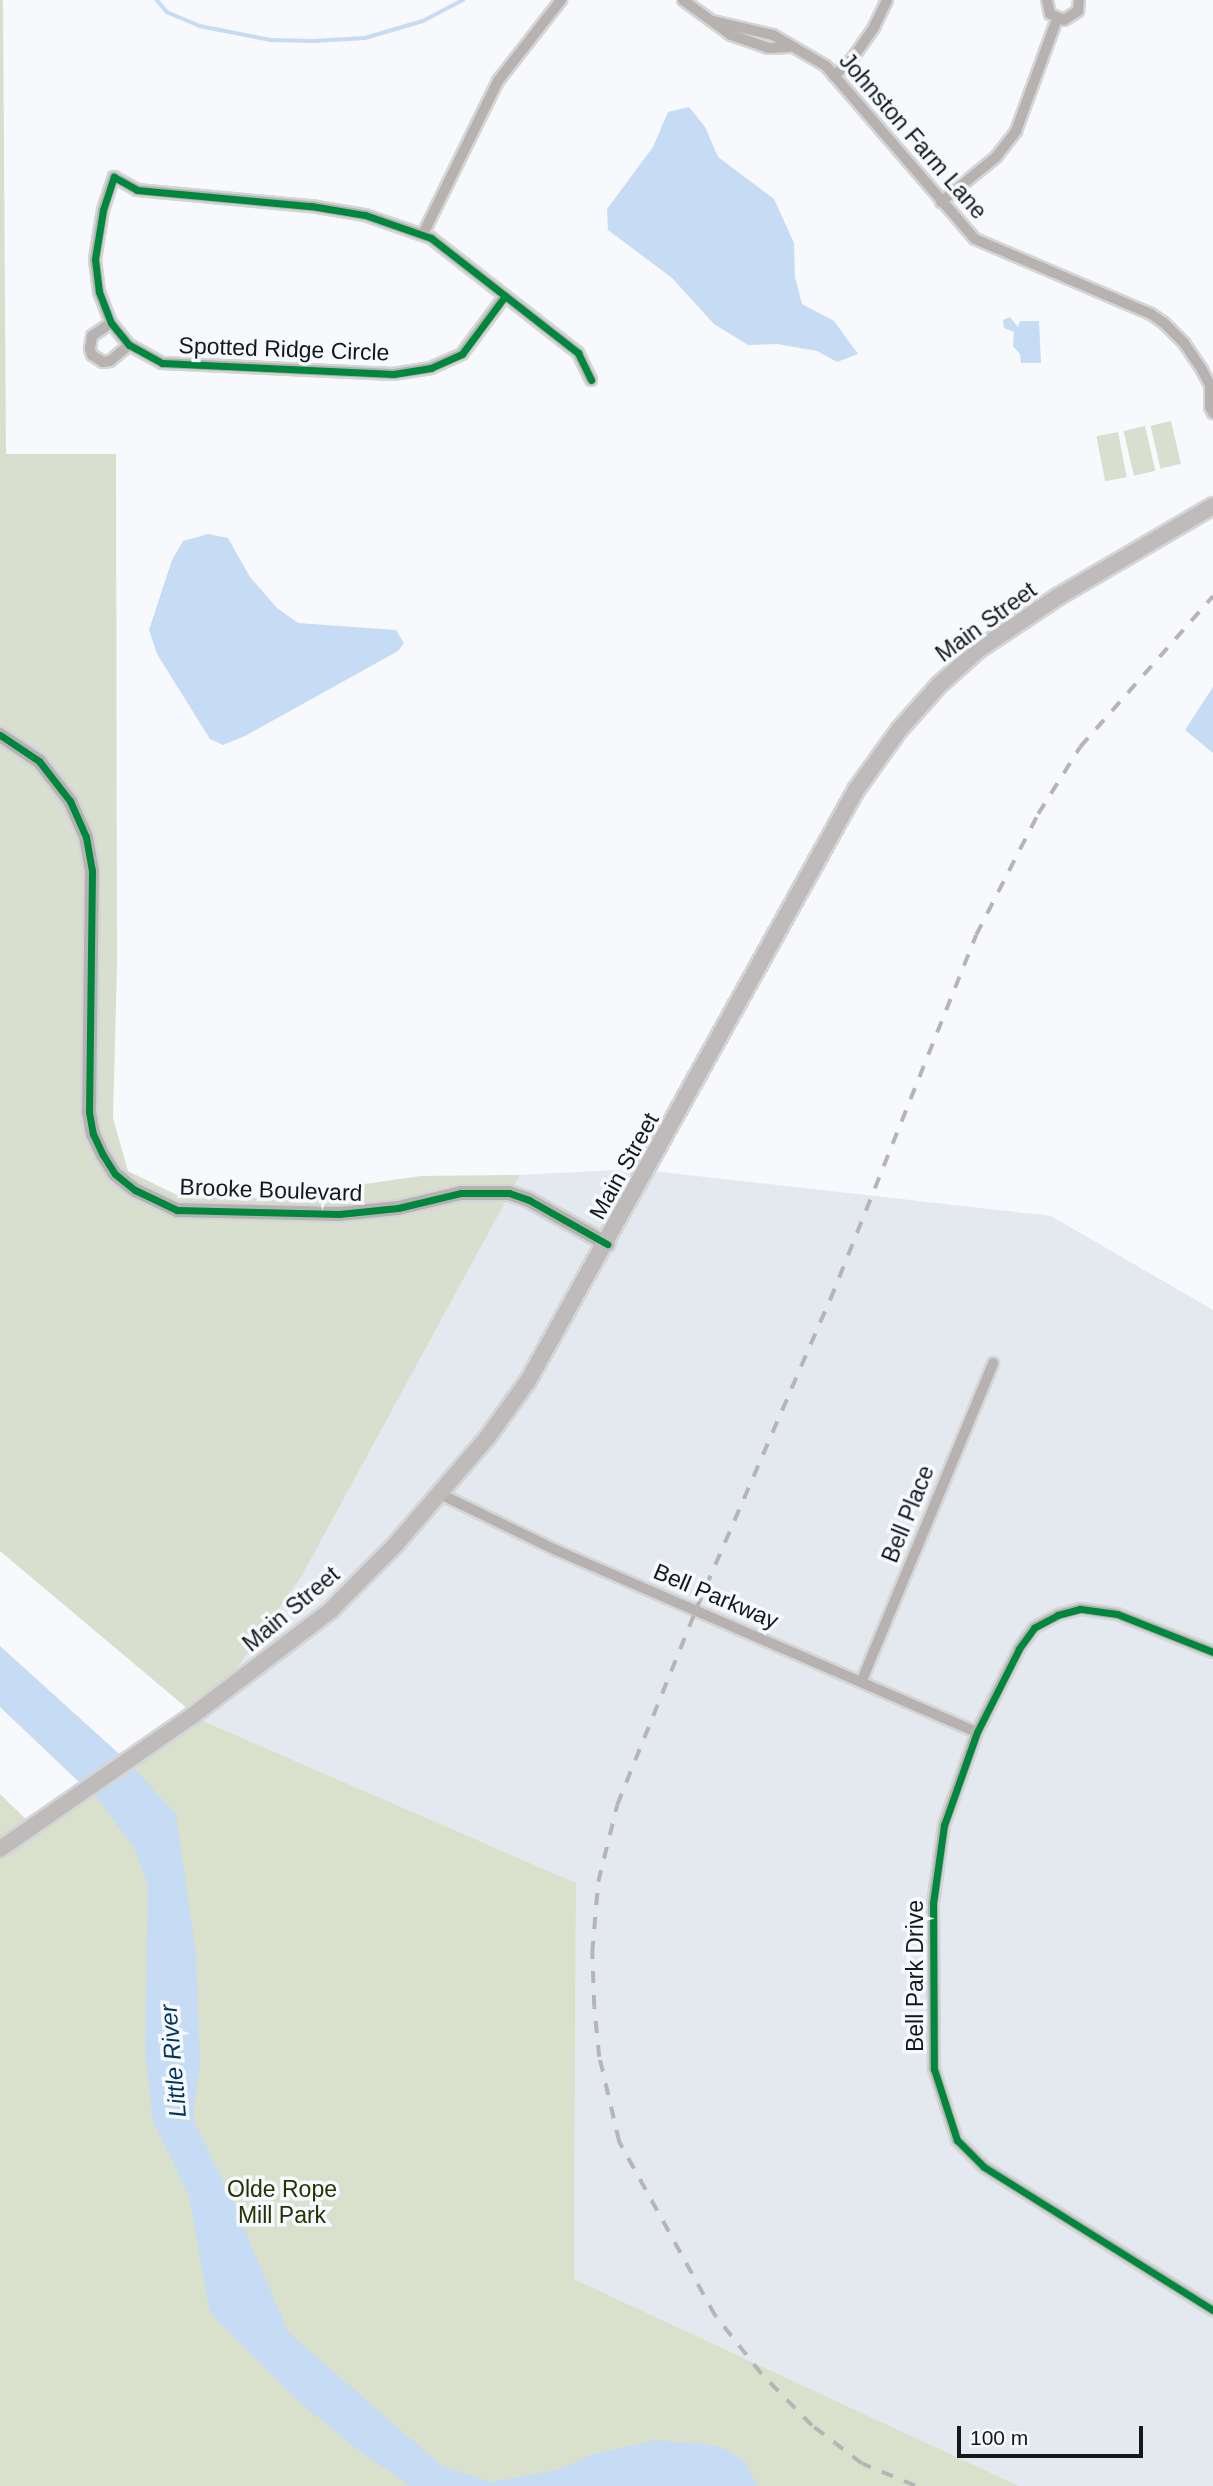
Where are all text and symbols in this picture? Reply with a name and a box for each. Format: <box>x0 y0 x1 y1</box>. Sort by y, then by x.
street label: Johnston Farm Lane <box>833 47 993 225</box>
street label: Spotted Ridge Circle <box>178 332 390 366</box>
street label: Main Street <box>930 576 1042 668</box>
street label: Main Street <box>583 1108 665 1224</box>
street label: Brooke Boulevard <box>179 1173 363 1207</box>
street label: Bell Place <box>876 1461 940 1567</box>
street label: Bell Parkway <box>649 1557 783 1635</box>
street label: Main Street <box>237 1561 345 1657</box>
street label: Bell Park Drive <box>901 1900 929 2052</box>
water label: Little River <box>154 2003 192 2119</box>
park label: Olde Rope Mill Park <box>227 2175 337 2229</box>
scale bar <box>961 2412 1146 2456</box>
text: 100 m <box>970 2426 1028 2449</box>

